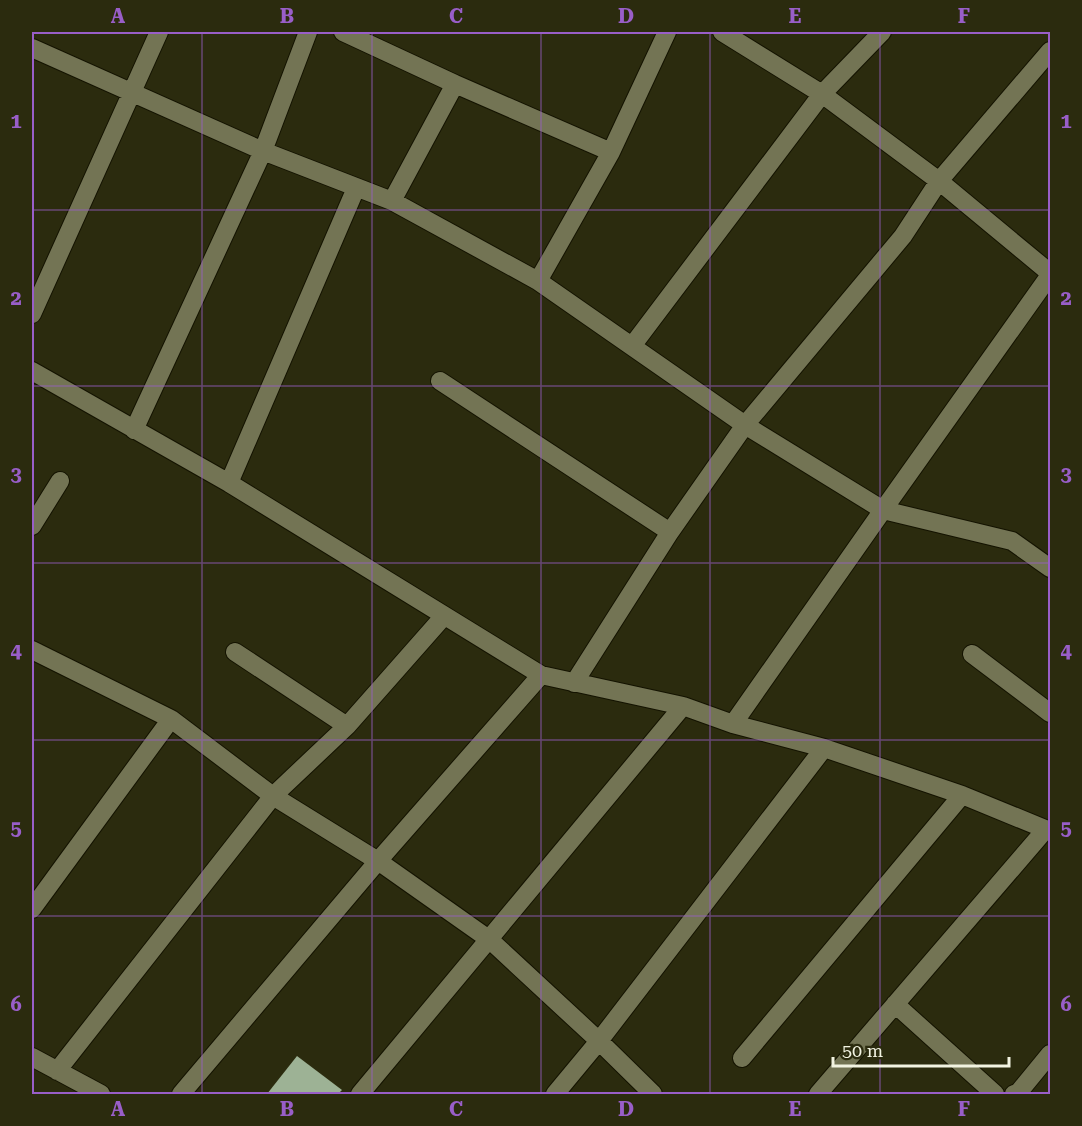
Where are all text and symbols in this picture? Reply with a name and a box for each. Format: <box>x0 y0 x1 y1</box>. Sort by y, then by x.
text: A <box>111 4 126 28</box>
text: B <box>280 4 294 28</box>
text: C <box>449 4 463 28</box>
text: D <box>618 4 634 28</box>
text: E <box>789 4 802 28</box>
text: F <box>958 4 970 28</box>
text: 1 <box>10 109 22 133</box>
text: 1 <box>1060 109 1072 133</box>
text: 2 <box>10 286 22 310</box>
text: 2 <box>1060 286 1072 310</box>
text: 3 <box>10 462 22 486</box>
text: 3 <box>1060 462 1072 486</box>
text: 4 <box>10 639 22 663</box>
text: 4 <box>1060 639 1072 663</box>
text: 5 <box>10 816 22 840</box>
text: 5 <box>1060 816 1072 840</box>
text: 6 <box>10 992 22 1016</box>
text: 6 <box>1060 992 1072 1016</box>
scale bar <box>833 1030 1008 1068</box>
text: 50 m <box>842 1040 883 1061</box>
text: A <box>111 1097 126 1121</box>
text: B <box>280 1097 294 1121</box>
text: C <box>449 1097 463 1121</box>
text: D <box>618 1097 634 1121</box>
text: E <box>789 1097 802 1121</box>
text: F <box>958 1097 970 1121</box>

